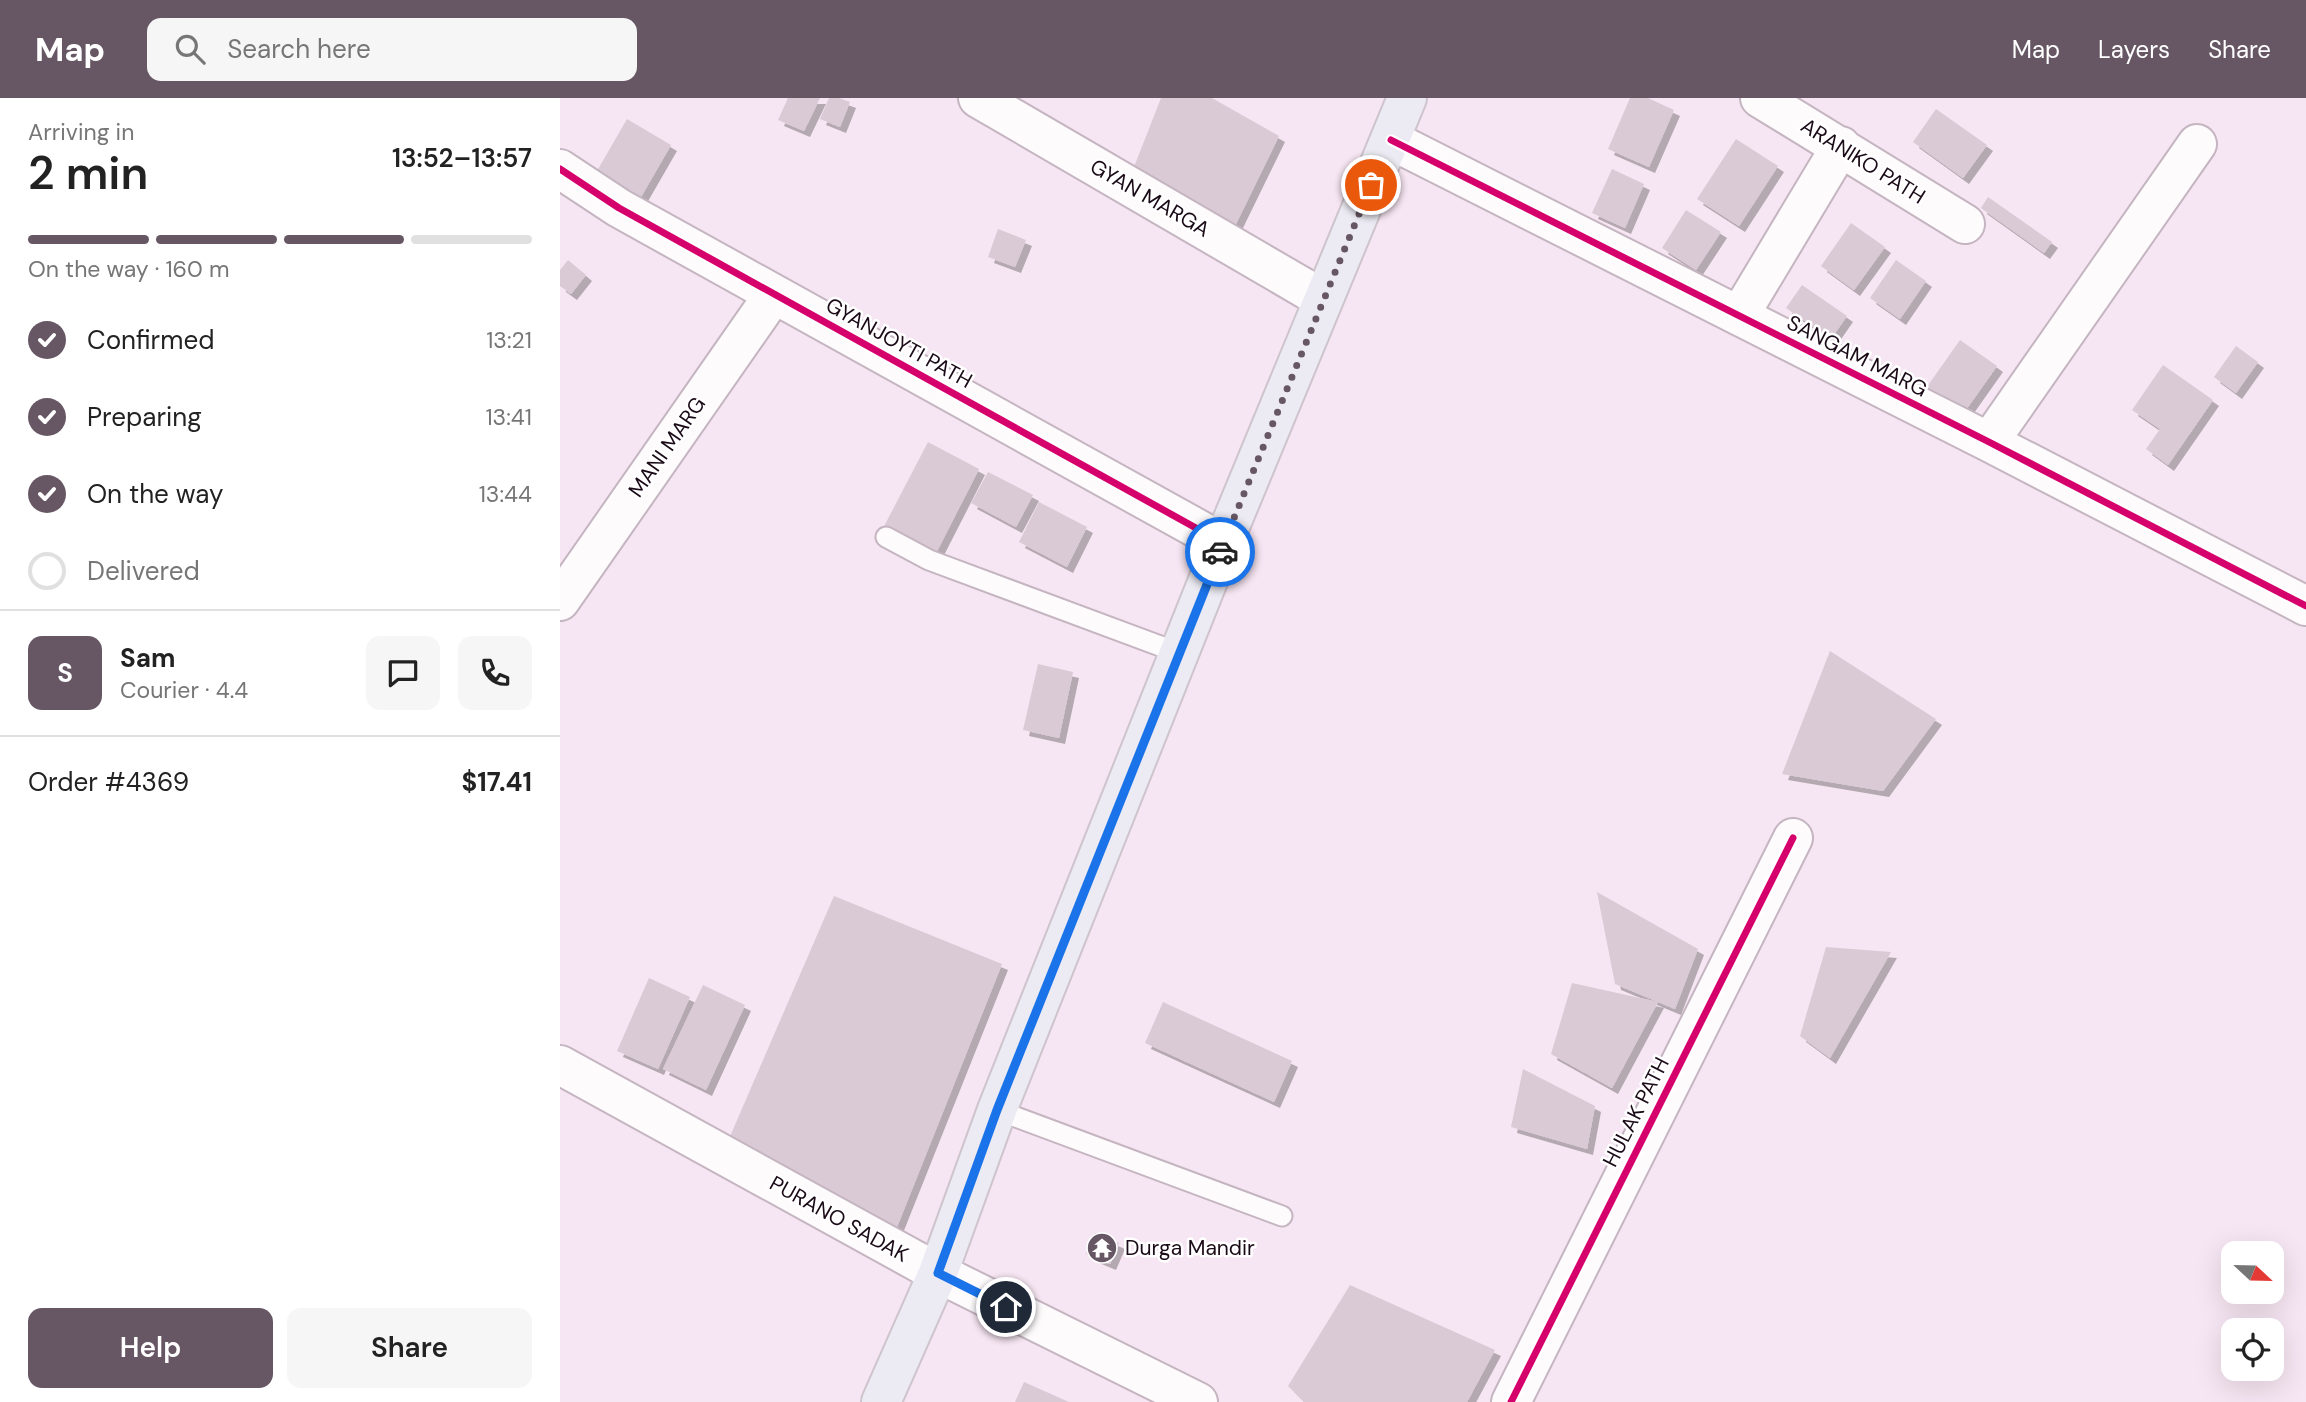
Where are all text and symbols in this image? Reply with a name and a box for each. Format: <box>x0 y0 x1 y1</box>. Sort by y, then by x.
search box <box>147 18 637 81</box>
text: Map <box>35 28 105 71</box>
icon: search <box>171 30 209 68</box>
text: Search here <box>227 32 371 66</box>
text: Map <box>2012 34 2060 65</box>
text: Layers <box>2098 34 2170 65</box>
text: Share <box>2208 34 2271 65</box>
street label: ARANIKO PATH <box>1795 112 1931 210</box>
text: Arriving in <box>28 117 134 147</box>
text: 13:52–13:57 <box>392 141 532 175</box>
text: 2 min <box>28 143 148 203</box>
street label: GYAN MARGA <box>1085 152 1215 244</box>
pin <box>1341 155 1401 215</box>
icon: bag <box>1352 166 1390 204</box>
text: On the way · 160 m <box>28 254 229 284</box>
street label: GYANJOYTI PATH <box>821 291 977 395</box>
street label: SANGAM MARG <box>1782 309 1932 403</box>
icon: check <box>28 321 66 359</box>
text: Confirmed <box>87 323 214 357</box>
text: 13:21 <box>486 325 532 355</box>
street label: MANI MARG <box>622 391 712 503</box>
icon: check <box>28 398 66 436</box>
text: Preparing <box>87 400 202 434</box>
text: 13:41 <box>485 402 532 432</box>
icon: check <box>28 475 66 513</box>
text: On the way <box>87 477 223 511</box>
text: 13:44 <box>479 479 532 509</box>
courier <box>1185 517 1255 587</box>
icon: car <box>1201 533 1239 571</box>
text: Delivered <box>87 554 200 588</box>
button: chat <box>366 636 440 710</box>
button: phone <box>458 636 532 710</box>
text: Sam <box>120 641 175 675</box>
text: S <box>57 656 73 690</box>
text: Courier · 4.4 <box>120 675 248 705</box>
text: Order #4369 <box>28 765 189 799</box>
text: $17.41 <box>462 765 532 799</box>
street label: HULAK PATH <box>1596 1052 1676 1172</box>
street label: PURANO SADAK <box>765 1169 913 1269</box>
temple icon: Durga Mandir <box>1085 1231 1119 1265</box>
place label: Durga Mandir <box>1125 1234 1255 1262</box>
north arrow <box>2221 1241 2284 1304</box>
map controls <box>2221 1241 2284 1381</box>
pin <box>976 1277 1036 1337</box>
icon: home <box>987 1288 1025 1326</box>
button: Help <box>28 1308 273 1388</box>
button: Share <box>287 1308 532 1388</box>
button: locate <box>2221 1318 2284 1381</box>

